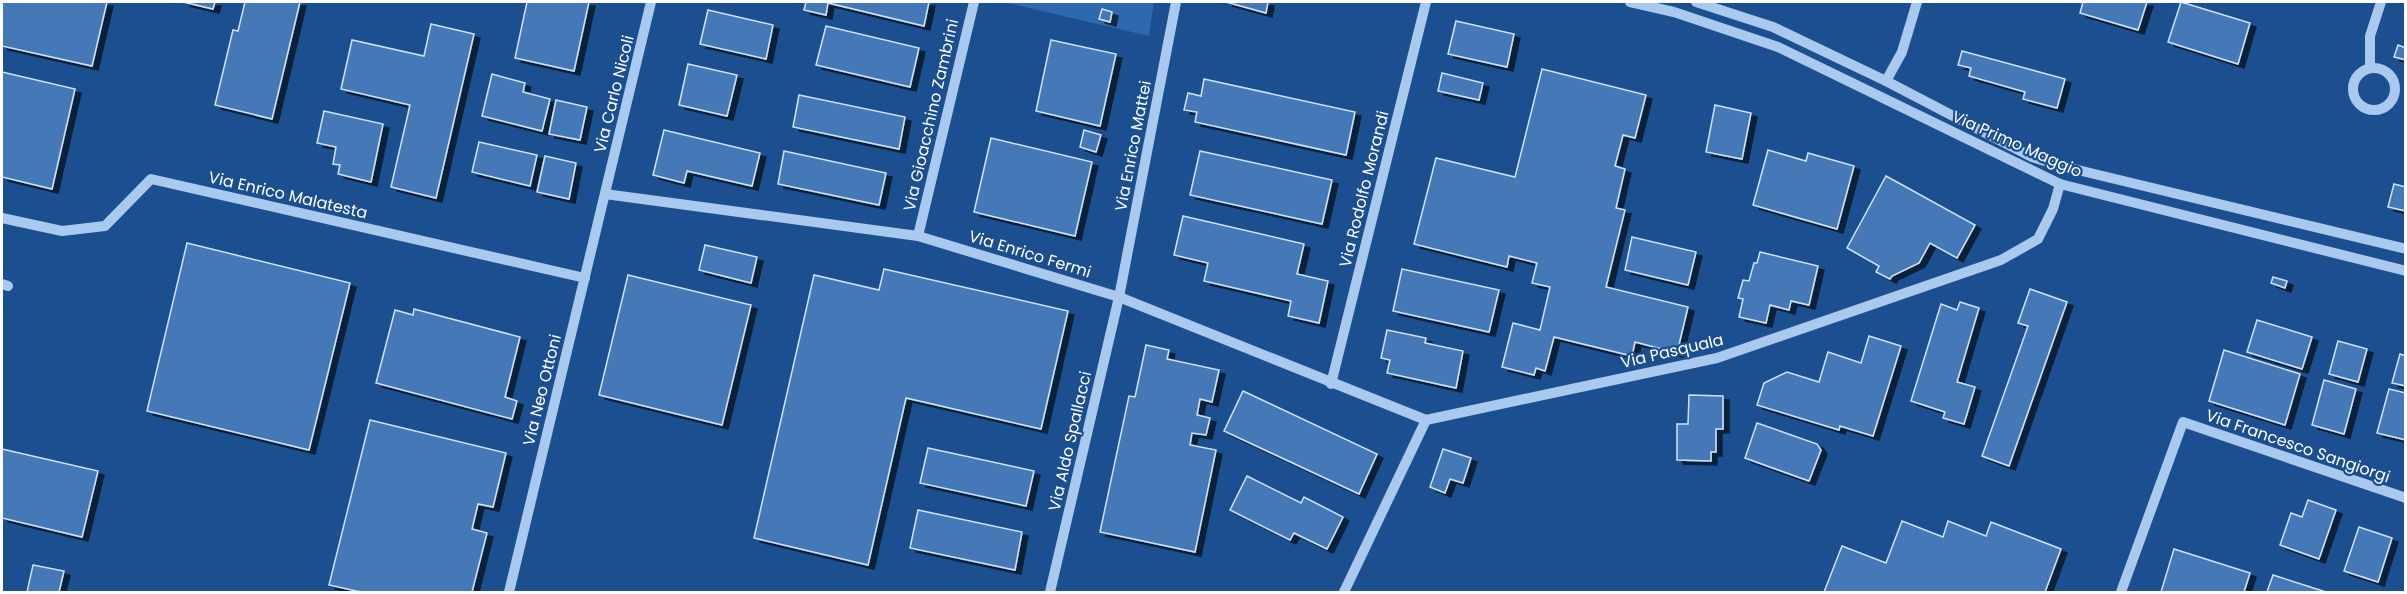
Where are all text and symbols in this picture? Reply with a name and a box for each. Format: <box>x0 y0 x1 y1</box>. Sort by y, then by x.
street label: Via Gioacchino Zambrini <box>898 17 964 213</box>
street label: Via Carlo Nicoli <box>588 33 640 155</box>
street label: Via Enrico Mattei <box>1109 79 1157 213</box>
street label: Via Primo Maggio <box>1948 105 2086 183</box>
street label: Via Rodolfo Morandi <box>1333 108 1395 270</box>
street label: Via Enrico Malatesta <box>206 166 370 224</box>
street label: Via Enrico Fermi <box>966 224 1094 284</box>
street label: Via Pasquala <box>1618 328 1726 374</box>
street label: Via Neo Ottoni <box>517 332 567 448</box>
street label: Via Aldo Spallacci <box>1043 369 1097 513</box>
street label: Via Francesco Sangiorgi <box>2203 404 2393 488</box>

